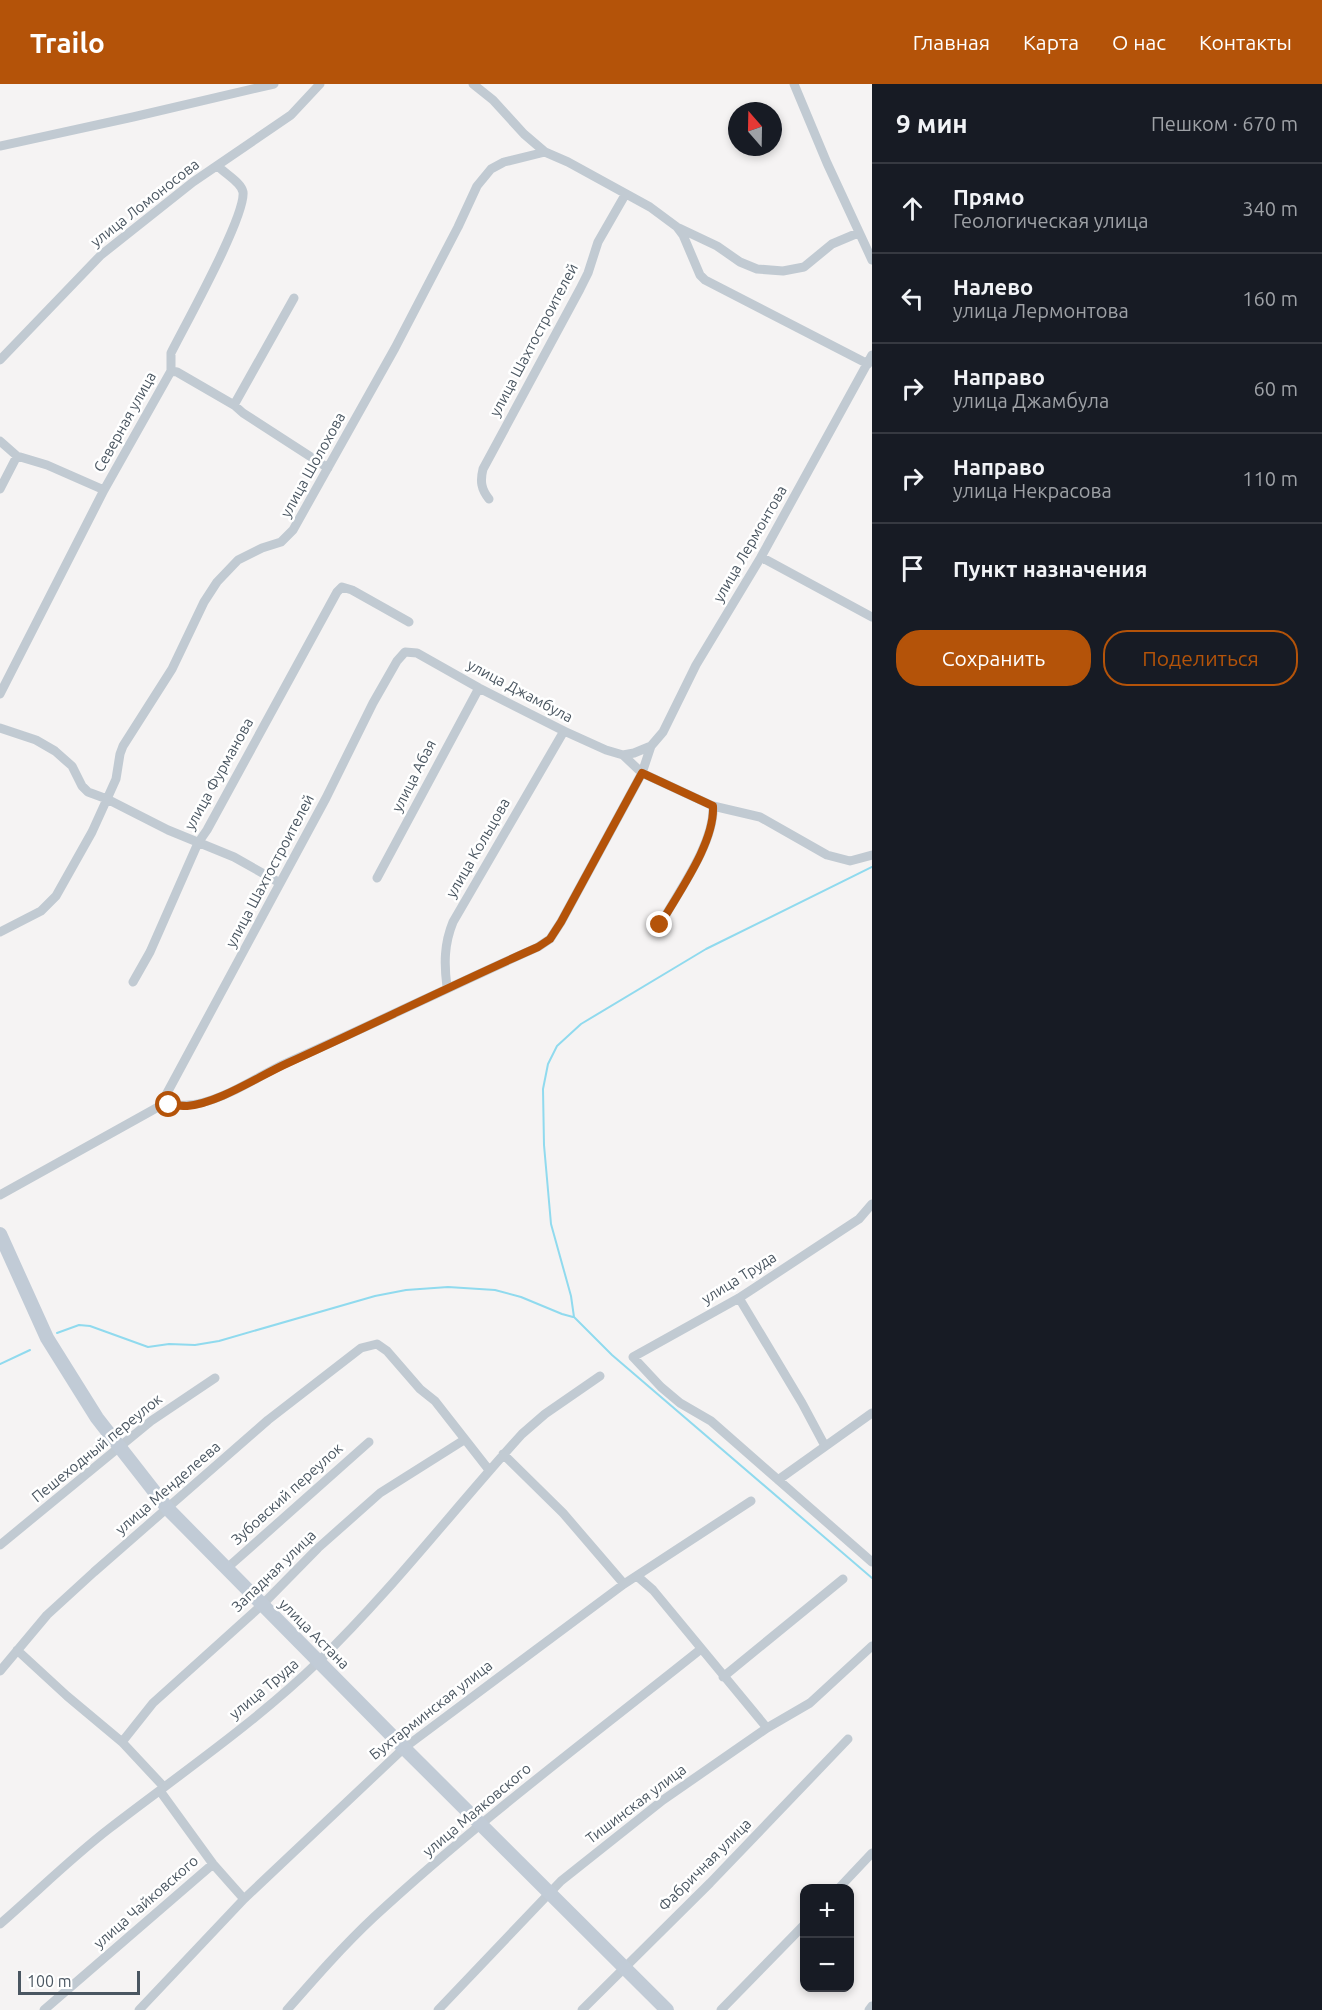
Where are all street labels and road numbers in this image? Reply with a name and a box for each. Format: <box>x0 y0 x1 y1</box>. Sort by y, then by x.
street label: улица Ломоносова <box>87 155 202 250</box>
street label: улица Шахтостроителей <box>486 260 581 419</box>
street label: Северная улица <box>90 369 159 475</box>
street label: улица Шолохова <box>277 409 348 520</box>
street label: улица Лермонтова <box>709 482 790 605</box>
street label: улица Джамбула <box>464 656 576 726</box>
street label: улица Фурманова <box>181 715 256 833</box>
street label: улица Абая <box>388 737 439 815</box>
street label: улица Шахтостроителей <box>222 791 317 950</box>
street label: улица Кольцова <box>442 795 513 901</box>
street label: улица Труда <box>698 1248 779 1307</box>
street label: Пешеходный переулок <box>28 1390 165 1505</box>
street label: улица Менделеева <box>112 1438 223 1538</box>
street label: Зубовский переулок <box>228 1439 346 1548</box>
street label: Западная улица <box>228 1526 319 1615</box>
street label: улица Астана <box>276 1595 353 1672</box>
street label: улица Труда <box>226 1655 302 1722</box>
street label: Бухтарминская улица <box>366 1656 495 1763</box>
street label: улица Маяковского <box>419 1759 534 1860</box>
street label: Тишинская улица <box>582 1760 689 1847</box>
street label: Фабричная улица <box>655 1815 754 1914</box>
street label: улица Чайковского <box>90 1852 201 1952</box>

